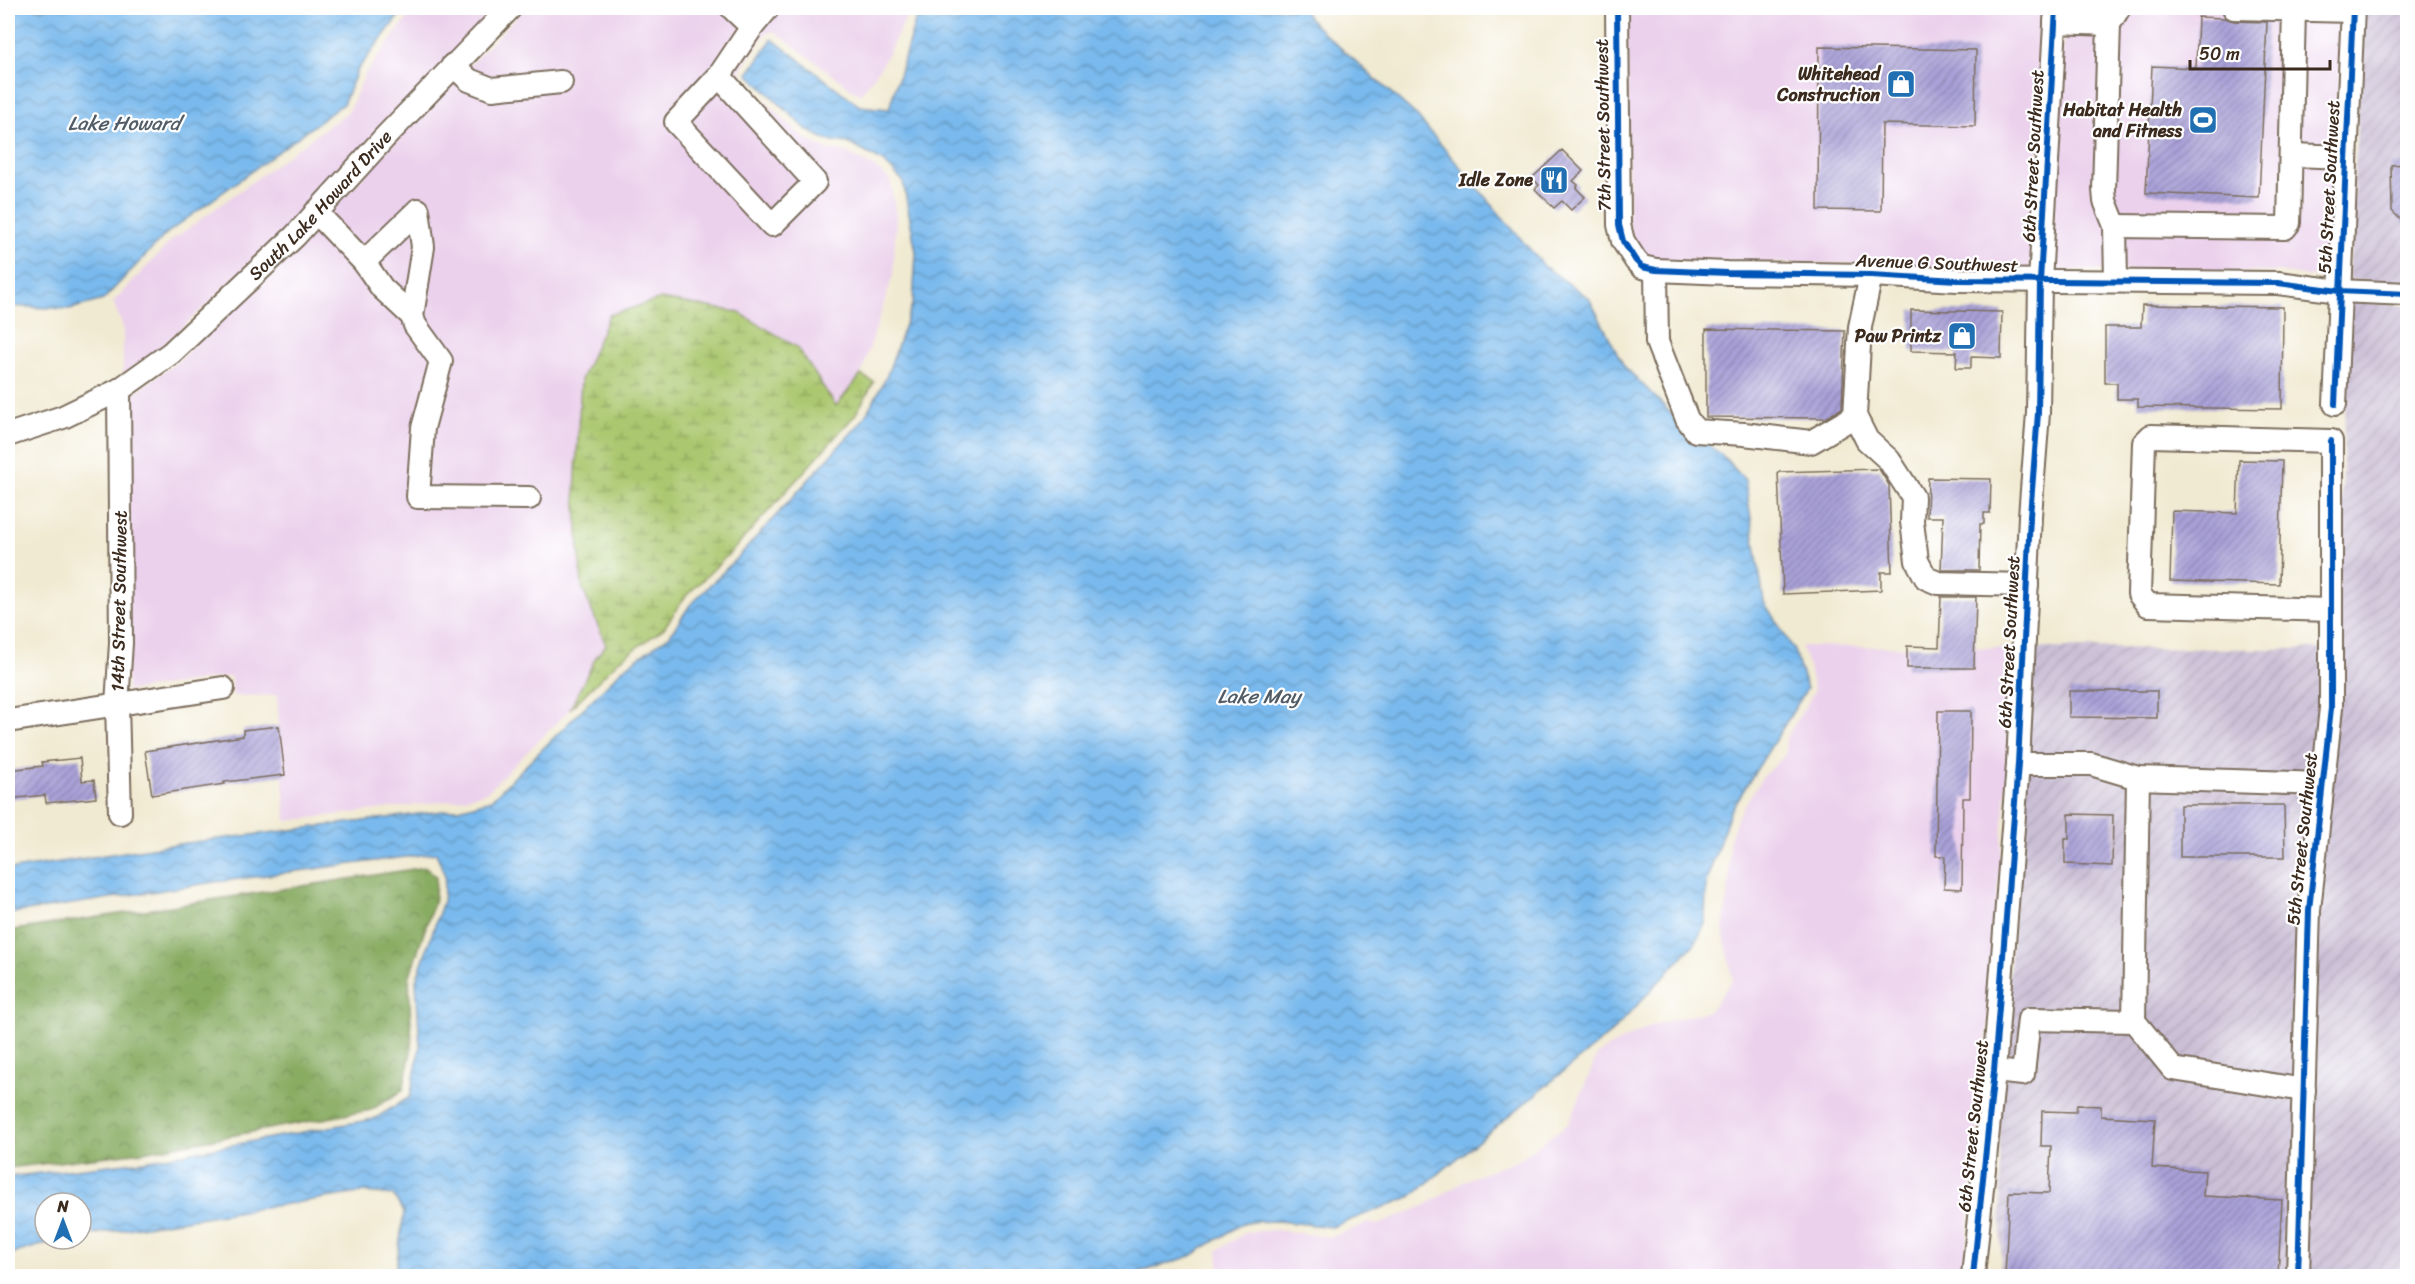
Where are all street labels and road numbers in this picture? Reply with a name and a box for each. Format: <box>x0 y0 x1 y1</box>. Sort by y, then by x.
street label: 7th Street Southwest <box>1585 38 1621 212</box>
street label: 6th Street Southwest <box>2013 69 2054 243</box>
street label: 5th Street Southwest <box>2308 99 2350 274</box>
street label: South Lake Howard Drive <box>241 122 400 289</box>
street label: Avenue G Southwest <box>1854 244 2019 282</box>
street label: 14th Street Southwest <box>101 510 137 692</box>
street label: 6th Street Southwest <box>1989 555 2030 729</box>
street label: 5th Street Southwest <box>2277 751 2327 927</box>
street label: 6th Street Southwest <box>1948 1038 1998 1214</box>

